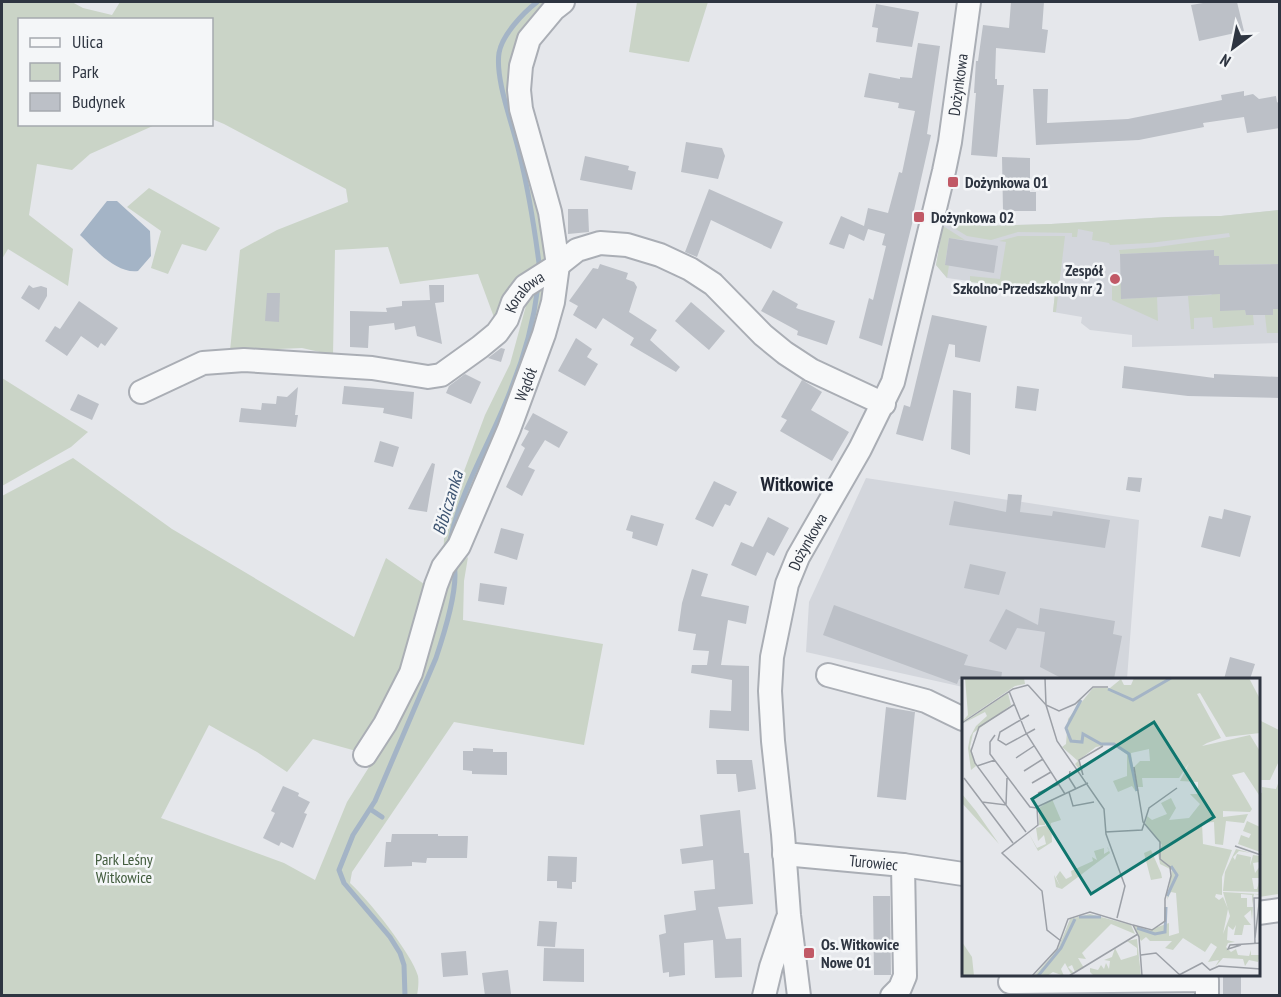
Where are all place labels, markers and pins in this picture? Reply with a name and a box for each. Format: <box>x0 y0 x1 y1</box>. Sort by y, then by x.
place label: Dożynkowa 01 <box>965 172 1048 192</box>
marker: Dożynkowa 01 <box>946 175 960 189</box>
place label: Dożynkowa 02 <box>931 207 1014 227</box>
marker: Dożynkowa 02 <box>912 210 926 224</box>
place label: Zespół Szkolno-Przedszkolny nr 2 <box>953 260 1104 298</box>
marker: Zespół Szkolno-Przedszkolny nr 2 <box>1108 272 1122 286</box>
place label: Os. Witkowice Nowe 01 <box>821 934 900 972</box>
marker: Os. Witkowice Nowe 01 <box>802 946 816 960</box>

